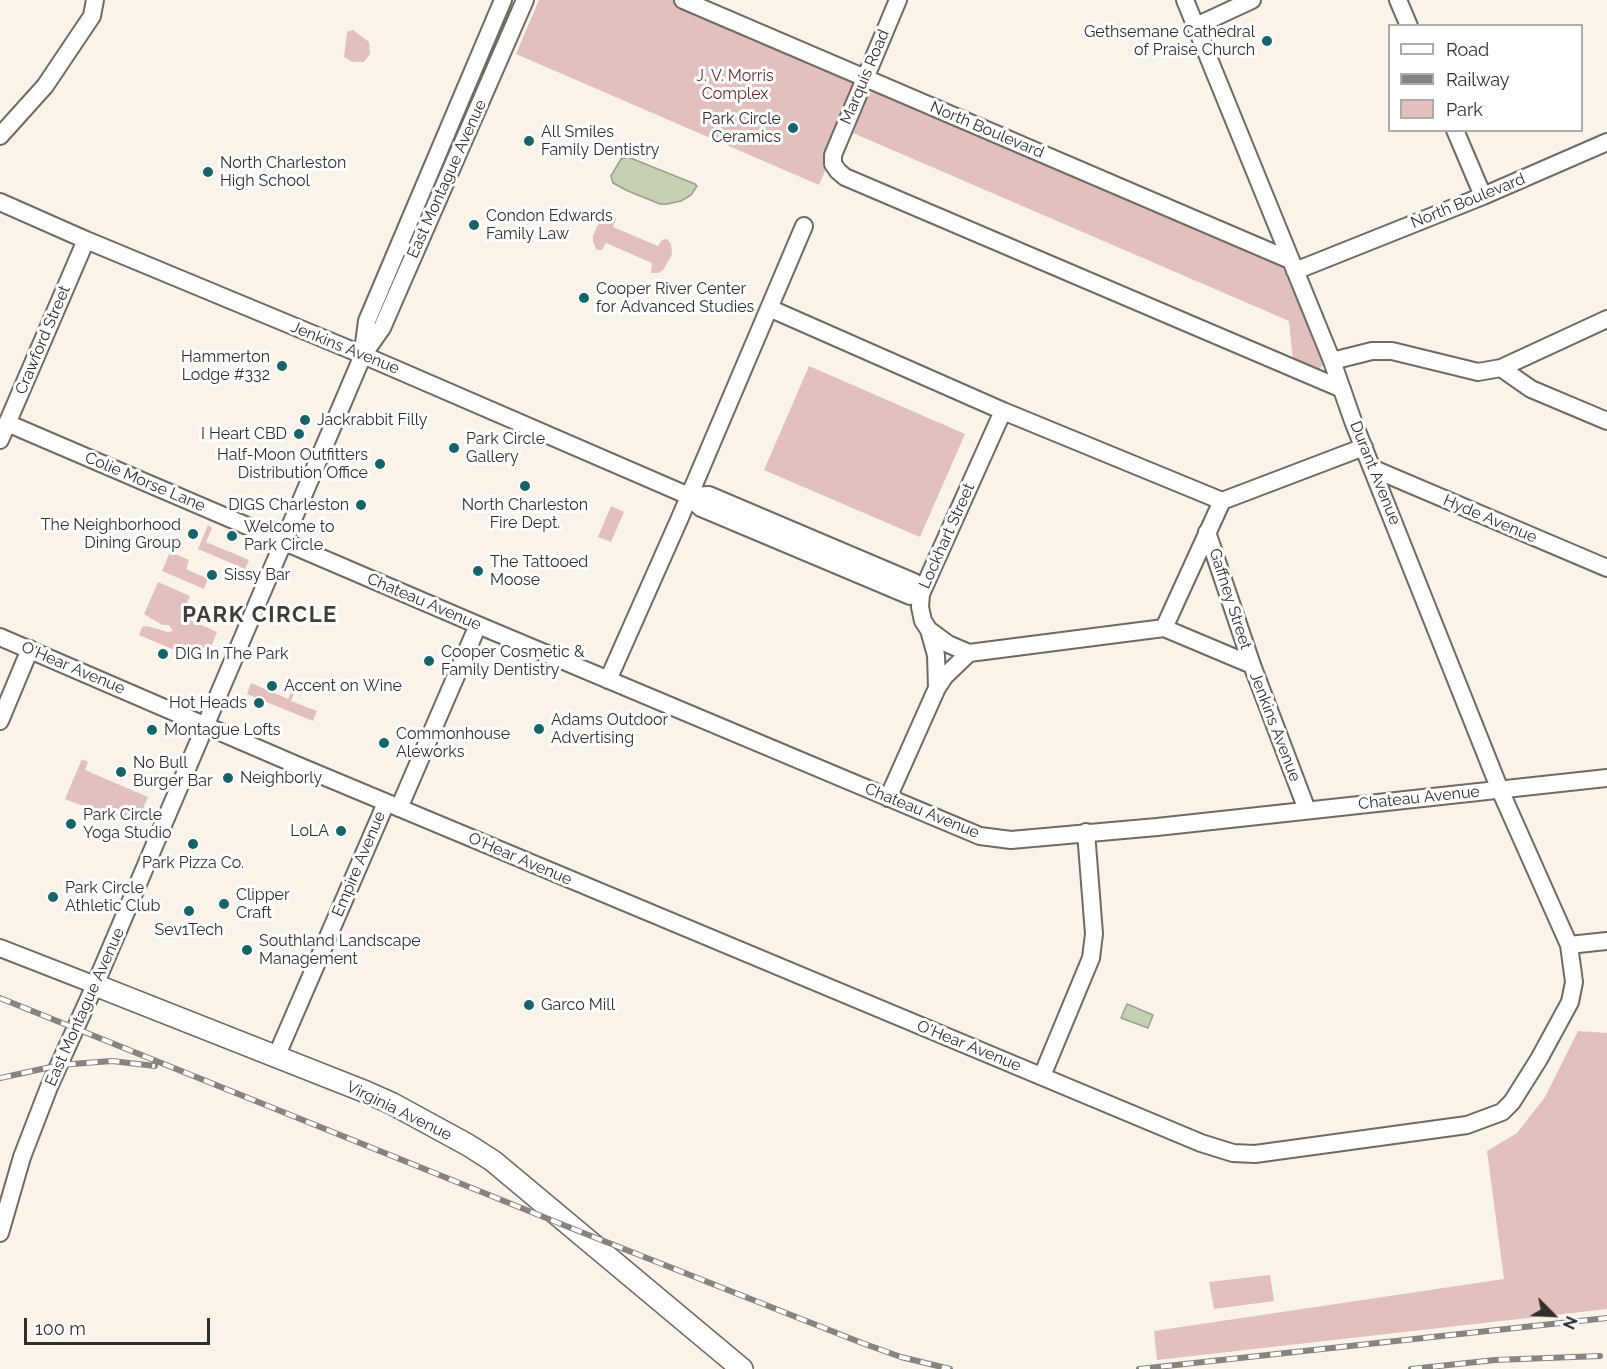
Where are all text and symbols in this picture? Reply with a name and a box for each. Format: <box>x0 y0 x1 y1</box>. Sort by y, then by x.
place label: Gethsemane Cathedral of Praise Church <box>1084 22 1255 60</box>
legend <box>1388 24 1583 132</box>
street label: Marquis Road <box>836 27 894 127</box>
marker: Gethsemane Cathedral of Praise Church <box>1260 34 1274 48</box>
text: Road <box>1446 39 1489 60</box>
park label: J. V. Morris Complex <box>696 66 774 104</box>
text: Railway <box>1446 69 1510 90</box>
street label: East Montague Avenue <box>403 97 491 261</box>
street label: North Boulevard <box>927 97 1047 163</box>
text: Park <box>1446 99 1483 120</box>
place label: Park Circle Ceramics <box>702 109 781 147</box>
marker: Park Circle Ceramics <box>786 121 800 135</box>
place label: All Smiles Family Dentistry <box>541 122 659 160</box>
marker: All Smiles Family Dentistry <box>522 134 536 148</box>
place label: North Charleston High School <box>220 153 346 191</box>
marker: North Charleston High School <box>201 165 215 179</box>
street label: North Boulevard <box>1408 169 1528 233</box>
place label: Condon Edwards Family Law <box>486 206 613 244</box>
marker: Condon Edwards Family Law <box>467 218 481 232</box>
place label: Cooper River Center for Advanced Studies <box>596 279 754 317</box>
street label: Crawford Street <box>11 283 75 397</box>
marker: Cooper River Center for Advanced Studies <box>577 291 591 305</box>
street label: Jenkins Avenue <box>288 317 402 379</box>
place label: Hammerton Lodge #332 <box>181 347 270 385</box>
marker: Hammerton Lodge #332 <box>275 359 289 373</box>
place label: Jackrabbit Filly <box>317 410 428 430</box>
marker: Jackrabbit Filly <box>298 413 312 427</box>
street label: Durant Avenue <box>1345 418 1405 528</box>
place label: I Heart CBD <box>201 424 287 444</box>
marker: I Heart CBD <box>292 427 306 441</box>
place label: Park Circle Gallery <box>466 429 545 467</box>
marker: Park Circle Gallery <box>447 441 461 455</box>
place label: Half-Moon Outfitters Distribution Office <box>217 445 368 483</box>
street label: Colie Morse Lane <box>82 448 208 516</box>
marker: Half-Moon Outfitters Distribution Office <box>373 457 387 471</box>
marker: North Charleston Fire Dept. <box>518 479 532 493</box>
street label: Lockhart Street <box>915 480 979 592</box>
street label: Hyde Avenue <box>1440 491 1540 547</box>
place label: DIGS Charleston <box>228 495 349 515</box>
place label: North Charleston Fire Dept. <box>462 495 588 533</box>
marker: DIGS Charleston <box>354 498 368 512</box>
place label: The Neighborhood Dining Group <box>41 515 181 553</box>
place label: Welcome to Park Circle <box>244 517 335 555</box>
marker: The Neighborhood Dining Group <box>186 527 200 541</box>
marker: Welcome to Park Circle <box>225 529 239 543</box>
street label: Gaffney Street <box>1205 546 1255 652</box>
place label: The Tattooed Moose <box>490 552 588 590</box>
marker: The Tattooed Moose <box>471 564 485 578</box>
place label: Sissy Bar <box>224 565 290 585</box>
marker: Sissy Bar <box>205 568 219 582</box>
street label: Chateau Avenue <box>364 569 484 635</box>
district label: PARK CIRCLE <box>182 602 338 628</box>
street label: O'Hear Avenue <box>18 638 128 698</box>
place label: Cooper Cosmetic & Family Dentistry <box>441 642 585 680</box>
place label: DIG In The Park <box>175 644 289 664</box>
marker: DIG In The Park <box>156 647 170 661</box>
marker: Cooper Cosmetic & Family Dentistry <box>422 654 436 668</box>
street label: Jenkins Avenue <box>1245 670 1305 784</box>
place label: Accent on Wine <box>284 676 402 696</box>
marker: Accent on Wine <box>265 679 279 693</box>
place label: Hot Heads <box>169 693 247 713</box>
marker: Hot Heads <box>252 696 266 710</box>
place label: Adams Outdoor Advertising <box>551 710 668 748</box>
place label: Montague Lofts <box>164 720 281 740</box>
marker: Adams Outdoor Advertising <box>532 722 546 736</box>
marker: Montague Lofts <box>145 723 159 737</box>
place label: Commonhouse Aleworks <box>396 724 510 762</box>
marker: Commonhouse Aleworks <box>377 736 391 750</box>
place label: No Bull Burger Bar <box>133 753 213 791</box>
marker: No Bull Burger Bar <box>114 765 128 779</box>
place label: Neighborly <box>240 768 322 788</box>
marker: Neighborly <box>221 771 235 785</box>
street label: Chateau Avenue <box>862 779 982 843</box>
street label: Chateau Avenue <box>1357 782 1481 814</box>
place label: Park Circle Yoga Studio <box>83 805 172 843</box>
street label: Empire Avenue <box>328 808 390 920</box>
marker: Park Circle Yoga Studio <box>64 817 78 831</box>
place label: LoLA <box>290 821 329 841</box>
marker: LoLA <box>334 824 348 838</box>
street label: O'Hear Avenue <box>465 829 575 889</box>
marker: Park Pizza Co. <box>186 837 200 851</box>
place label: Park Pizza Co. <box>142 853 244 873</box>
place label: Park Circle Athletic Club <box>65 878 160 916</box>
place label: Clipper Craft <box>236 885 290 923</box>
marker: Park Circle Athletic Club <box>46 890 60 904</box>
marker: Clipper Craft <box>217 897 231 911</box>
marker: Sev1Tech <box>182 904 196 918</box>
place label: Sev1Tech <box>155 920 223 940</box>
street label: East Montague Avenue <box>41 925 129 1089</box>
place label: Southland Landscape Management <box>259 931 421 969</box>
marker: Southland Landscape Management <box>240 943 254 957</box>
place label: Garco Mill <box>541 995 615 1015</box>
marker: Garco Mill <box>522 998 536 1012</box>
street label: O'Hear Avenue <box>914 1016 1024 1076</box>
street label: Virginia Avenue <box>343 1077 455 1145</box>
north arrow <box>1523 1285 1583 1345</box>
scale bar <box>27 1306 213 1344</box>
text: N <box>1559 1313 1581 1332</box>
text: 100 m <box>35 1318 86 1339</box>

